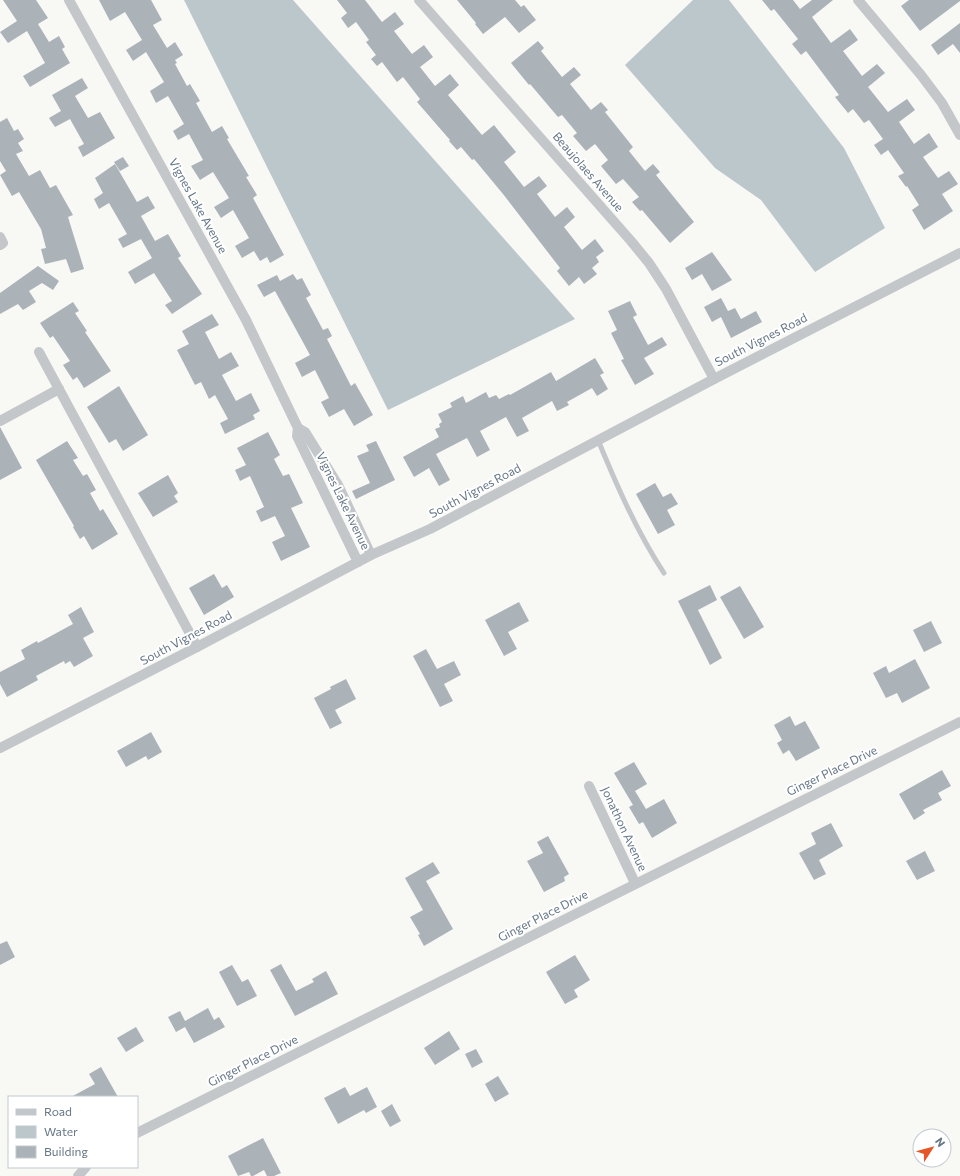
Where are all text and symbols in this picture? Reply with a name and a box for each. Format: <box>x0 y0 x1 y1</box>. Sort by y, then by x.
street label: Beaujolaes Avenue <box>550 129 627 214</box>
street label: Vignes Lake Avenue <box>167 155 231 256</box>
street label: South Vignes Road <box>712 310 809 368</box>
street label: Vignes Lake Avenue <box>314 449 374 552</box>
street label: South Vignes Road <box>426 460 523 520</box>
street label: South Vignes Road <box>137 607 234 667</box>
street label: Ginger Place Drive <box>784 742 879 798</box>
street label: Jonathon Avenue <box>598 784 651 874</box>
street label: Ginger Place Drive <box>495 886 590 944</box>
street label: Ginger Place Drive <box>205 1031 300 1089</box>
legend <box>8 1096 138 1168</box>
text: Road <box>44 1104 72 1118</box>
text: Water <box>44 1124 78 1138</box>
north arrow <box>912 1128 952 1168</box>
text: N <box>933 1135 948 1149</box>
text: Building <box>44 1144 88 1158</box>

